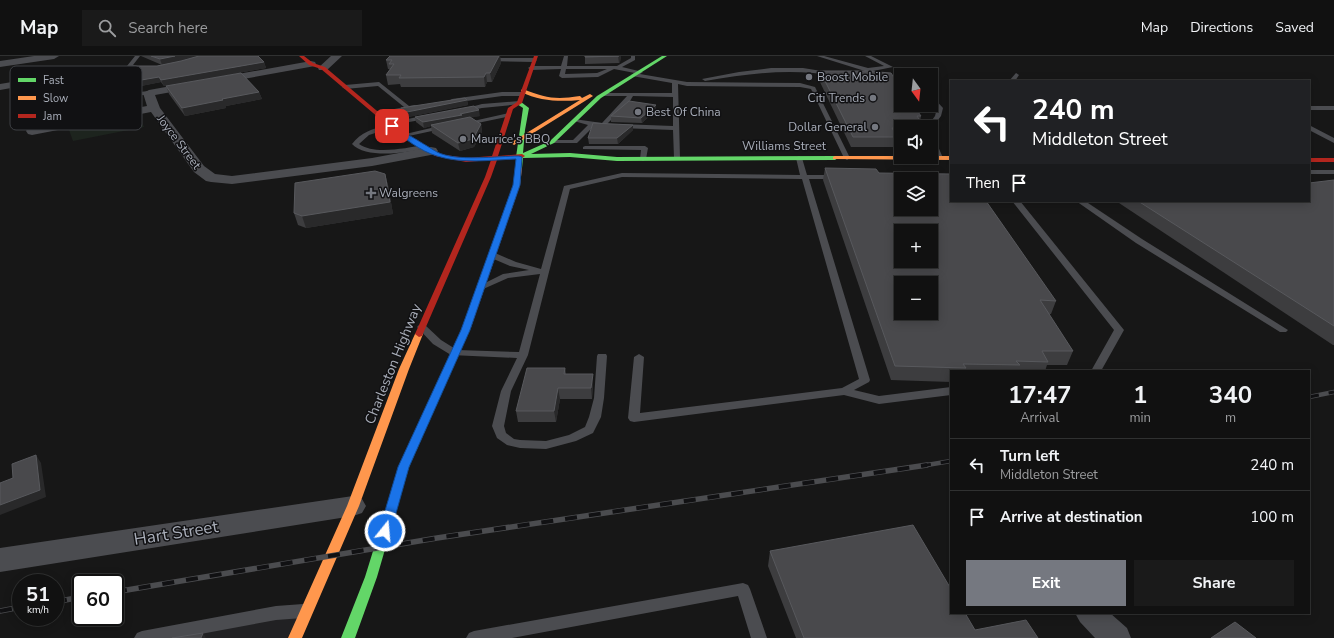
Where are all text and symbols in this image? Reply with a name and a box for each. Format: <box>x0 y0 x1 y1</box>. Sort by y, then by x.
search box <box>82 10 362 46</box>
text: Map <box>20 15 58 41</box>
icon: search <box>96 17 118 39</box>
text: Search here <box>128 18 208 38</box>
text: Map <box>1141 18 1168 37</box>
text: Directions <box>1190 18 1253 37</box>
text: Saved <box>1275 18 1314 37</box>
legend <box>10 66 142 130</box>
north arrow <box>894 68 938 112</box>
map controls <box>894 68 938 320</box>
place label: Boost Mobile <box>817 69 888 85</box>
marker: Boost Mobile <box>804 72 814 82</box>
text: Fast <box>43 73 64 88</box>
place label: Citi Trends <box>808 90 865 106</box>
text: Slow <box>43 91 68 106</box>
text: 240 m <box>1032 91 1115 129</box>
marker: Citi Trends <box>868 93 878 103</box>
icon: left <box>966 96 1018 148</box>
place label: Best Of China <box>646 104 721 120</box>
marker: Best Of China <box>633 107 643 117</box>
text: Jam <box>42 109 62 124</box>
pin <box>375 109 409 143</box>
street label: Joyce Street <box>153 111 205 173</box>
icon: arrive <box>381 115 403 137</box>
place label: Dollar General <box>788 119 867 135</box>
button: sound <box>894 120 938 164</box>
marker: Dollar General <box>870 122 880 132</box>
text: Middleton Street <box>1032 127 1168 151</box>
place label: Maurice's BBQ <box>471 131 550 147</box>
marker: Maurice's BBQ <box>458 134 468 144</box>
street label: Williams Street <box>742 138 827 154</box>
button: layers <box>894 172 938 216</box>
icon: arrive <box>1008 172 1030 194</box>
text: Then <box>966 173 1000 193</box>
place label: Walgreens <box>379 185 438 201</box>
marker: Walgreens <box>366 188 376 198</box>
button: + <box>894 224 938 268</box>
button: − <box>894 276 938 320</box>
street label: Charleston Highway <box>360 300 426 427</box>
text: 17:47 <box>1008 379 1071 411</box>
text: 1 <box>1133 379 1147 411</box>
text: 340 <box>1209 379 1252 411</box>
text: Arrival <box>1020 409 1059 427</box>
text: min <box>1129 409 1151 427</box>
text: m <box>1225 409 1236 427</box>
text: Turn left <box>1000 446 1059 466</box>
icon: left <box>966 454 988 476</box>
text: 240 m <box>1250 455 1294 475</box>
text: Middleton Street <box>1000 466 1098 484</box>
icon: arrive <box>966 506 988 528</box>
text: Arrive at destination <box>1000 507 1143 527</box>
text: 100 m <box>1250 507 1294 527</box>
position arrow <box>364 510 406 552</box>
street label: Hart Street <box>132 515 221 551</box>
button: Exit <box>966 560 1126 606</box>
button: Share <box>1134 560 1294 606</box>
speed limit sign: 60 <box>72 574 124 626</box>
text: 51 <box>26 581 50 608</box>
text: km/h <box>27 603 49 617</box>

